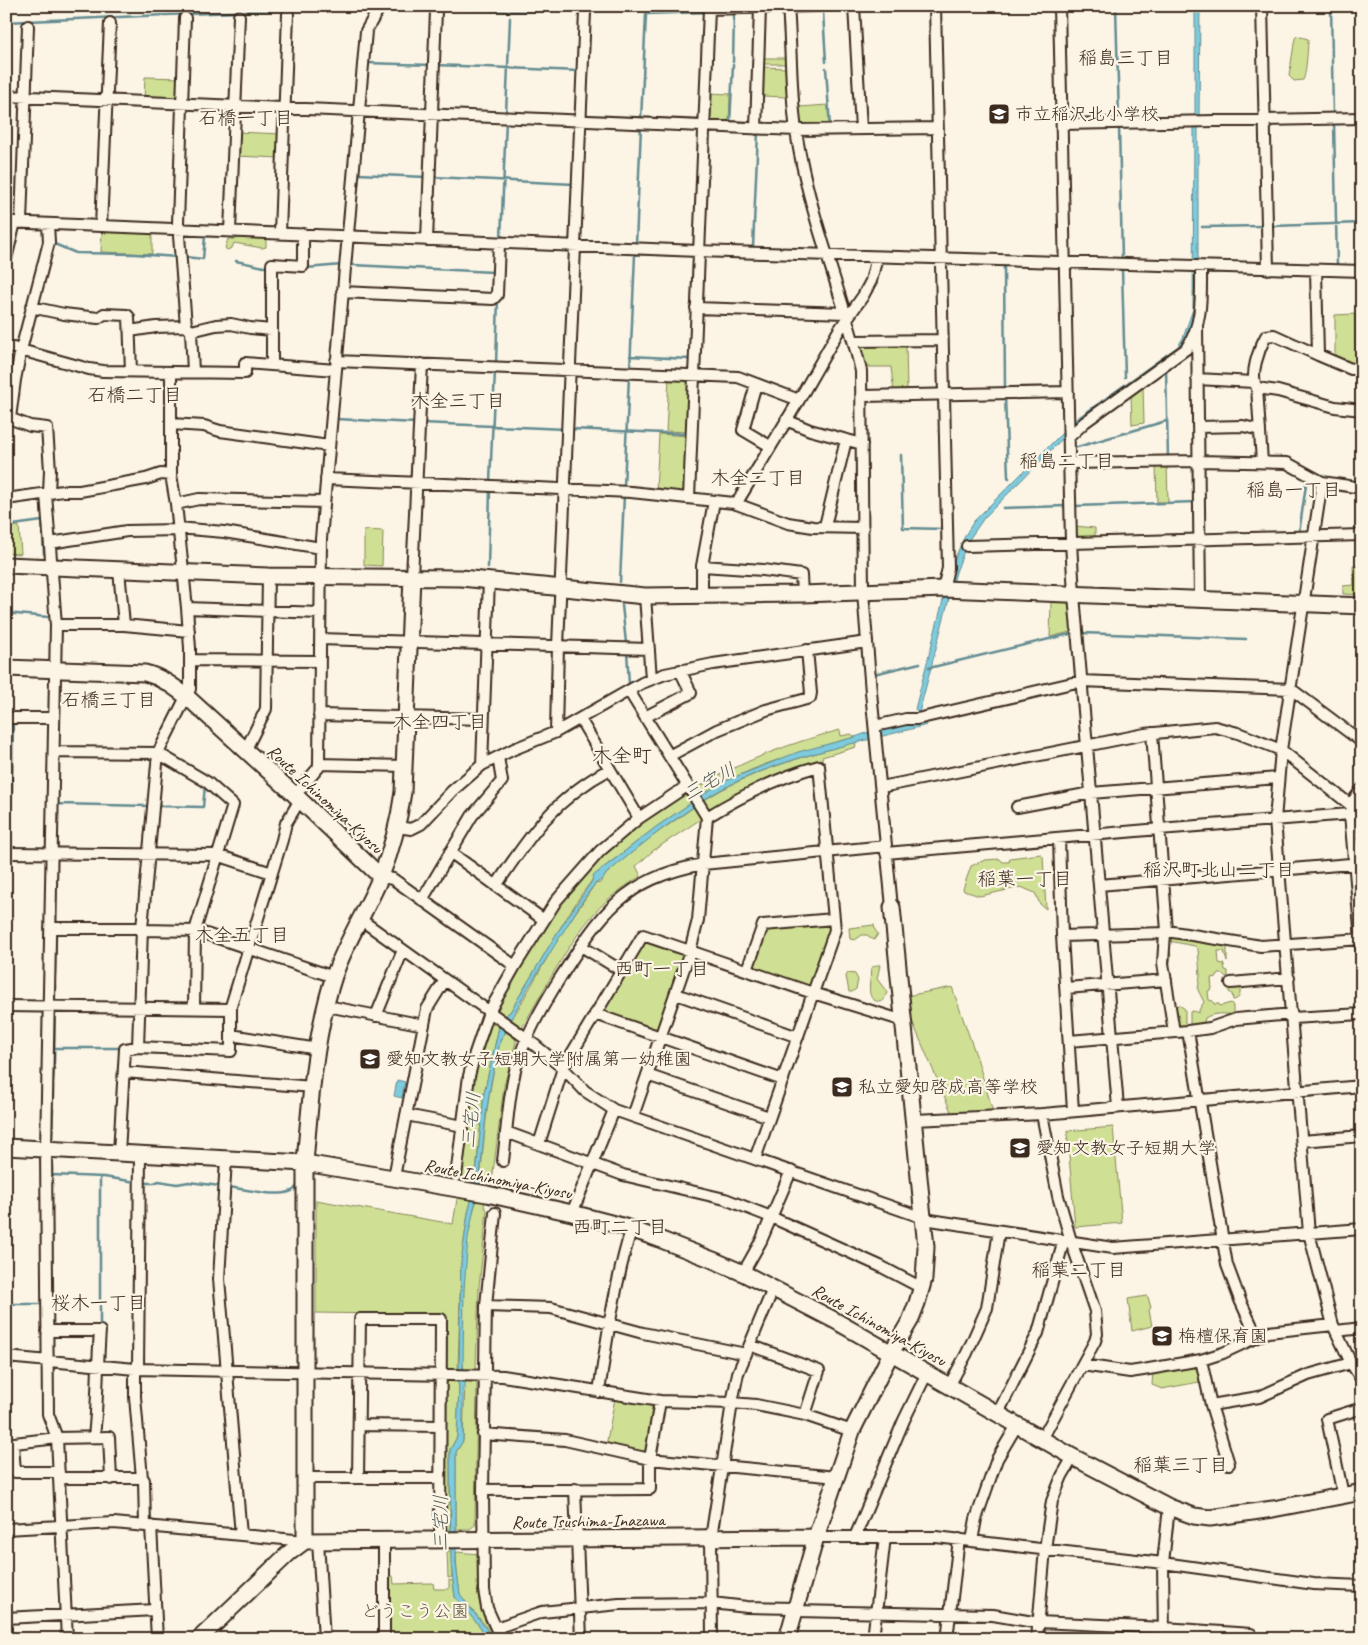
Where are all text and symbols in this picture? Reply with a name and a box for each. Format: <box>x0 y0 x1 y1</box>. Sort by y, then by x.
district label: 稲島三丁目 <box>1078 46 1174 70</box>
school or university icon: 市立稲沢北小学校 <box>987 102 1011 126</box>
place label: 市立稲沢北小学校 <box>1015 103 1159 125</box>
district label: 石橋一丁目 <box>198 106 294 130</box>
district label: 石橋二丁目 <box>87 383 183 407</box>
district label: 木全三丁目 <box>410 389 506 413</box>
district label: 稲島二丁目 <box>1019 449 1115 473</box>
district label: 木全二丁目 <box>710 466 806 490</box>
district label: 稲島一丁目 <box>1246 478 1342 502</box>
district label: 石橋三丁目 <box>61 688 157 712</box>
district label: 木全四丁目 <box>392 710 488 734</box>
street label: Route Ichinomiya-Kiyosu <box>263 740 388 859</box>
district label: 木全町 <box>592 743 652 768</box>
water label: 三宅川 <box>679 758 740 806</box>
district label: 稲沢町北山二丁目 <box>1143 858 1295 882</box>
district label: 稲葉一丁目 <box>977 867 1073 891</box>
district label: 木全五丁目 <box>194 923 290 947</box>
district label: 西町一丁目 <box>614 957 710 981</box>
school or university icon: 愛知文教女子短期大学附属第一幼稚園 <box>358 1047 382 1071</box>
place label: 愛知文教女子短期大学附属第一幼稚園 <box>386 1048 692 1070</box>
school or university icon: 私立愛知啓成高等学校 <box>830 1075 854 1099</box>
place label: 私立愛知啓成高等学校 <box>858 1076 1038 1098</box>
water label: 三宅川 <box>456 1090 486 1150</box>
school or university icon: 愛知文教女子短期大学 <box>1008 1136 1032 1160</box>
place label: 愛知文教女子短期大学 <box>1036 1137 1216 1159</box>
street label: Route Ichinomiya-Kiyosu <box>422 1154 575 1204</box>
district label: 西町二丁目 <box>572 1215 668 1239</box>
district label: 稲葉二丁目 <box>1031 1258 1127 1282</box>
street label: Route Ichinomiya-Kiyosu <box>808 1279 951 1372</box>
district label: 桜木一丁目 <box>51 1291 147 1315</box>
school or university icon: 栴檀保育園 <box>1150 1324 1174 1348</box>
place label: 栴檀保育園 <box>1178 1325 1268 1347</box>
district label: 稲葉三丁目 <box>1133 1453 1229 1477</box>
water label: 三宅川 <box>429 1494 453 1552</box>
street label: Route Tsushima-Inazawa <box>511 1509 666 1533</box>
park label: どうこう公園 <box>361 1600 469 1622</box>

